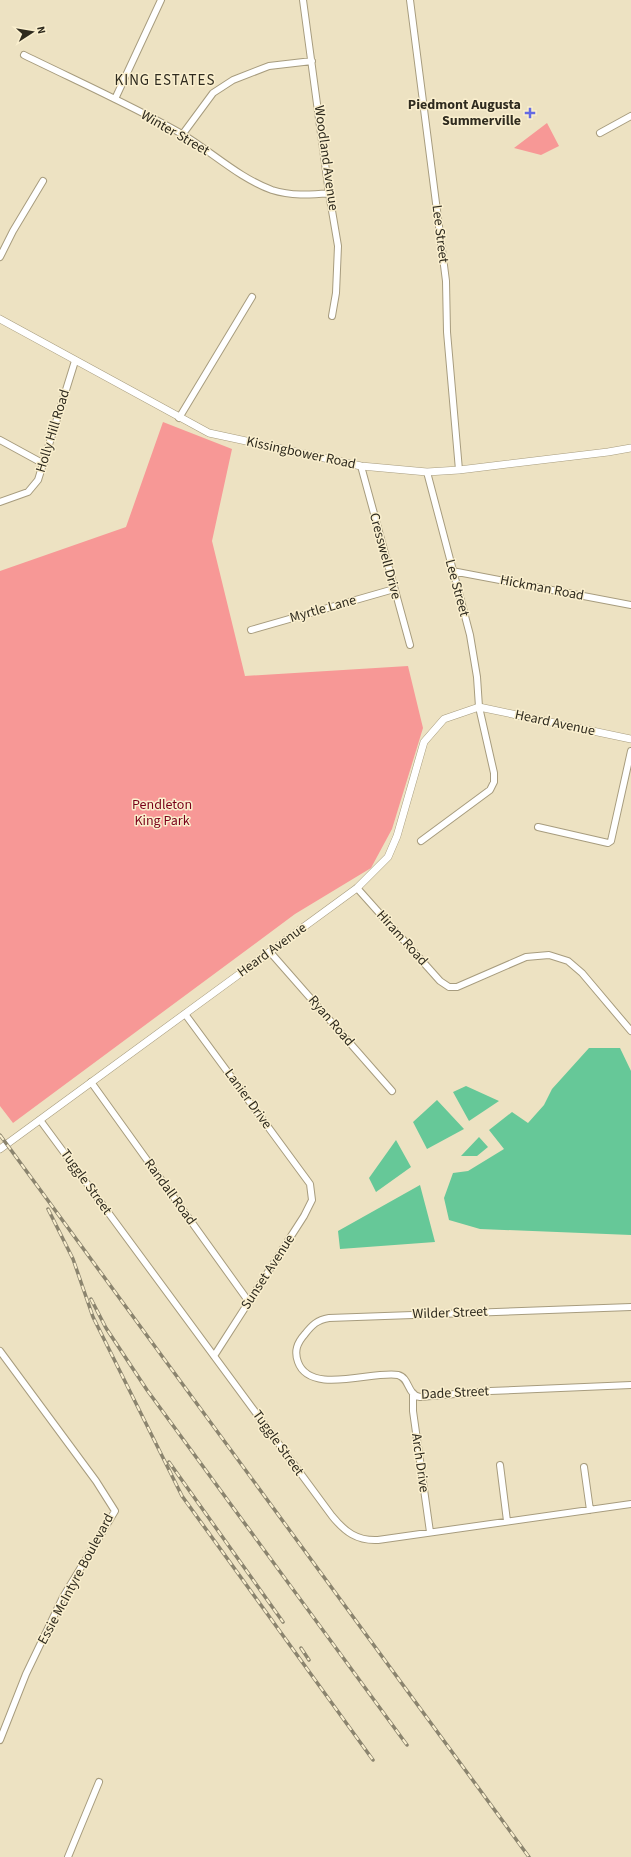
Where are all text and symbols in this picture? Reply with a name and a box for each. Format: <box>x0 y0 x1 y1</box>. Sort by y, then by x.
north arrow <box>12 12 52 52</box>
text: N <box>33 25 49 35</box>
district label: KING ESTATES <box>115 70 215 91</box>
place label: Piedmont Augusta Summerville <box>408 95 521 131</box>
street label: Woodland Avenue <box>309 104 343 212</box>
street label: Winter Street <box>137 105 213 161</box>
marker: Piedmont Augusta Summerville <box>524 107 536 119</box>
street label: Lee Street <box>427 204 454 264</box>
street label: Holly Hill Road <box>31 387 75 475</box>
street label: Kissingbower Road <box>244 432 358 474</box>
street label: Cresswell Drive <box>364 511 406 601</box>
street label: Lee Street <box>440 557 474 619</box>
street label: Hickman Road <box>498 570 586 606</box>
street label: Myrtle Lane <box>288 590 359 628</box>
street label: Heard Avenue <box>513 705 597 741</box>
park label: Pendleton King Park <box>132 795 192 831</box>
street label: Hiram Road <box>372 906 432 970</box>
street label: Heard Avenue <box>233 918 311 982</box>
street label: Ryan Road <box>303 991 359 1051</box>
street label: Lanier Drive <box>219 1065 277 1133</box>
street label: Tuggle Street <box>55 1145 117 1219</box>
street label: Randall Road <box>139 1155 201 1229</box>
street label: Sunset Avenue <box>236 1230 300 1314</box>
street label: Wilder Street <box>412 1302 488 1324</box>
street label: Dade Street <box>420 1381 490 1405</box>
street label: Tuggle Street <box>247 1406 309 1480</box>
street label: Arch Drive <box>406 1432 434 1494</box>
street label: Essie McIntyre Boulevard <box>33 1510 119 1648</box>

